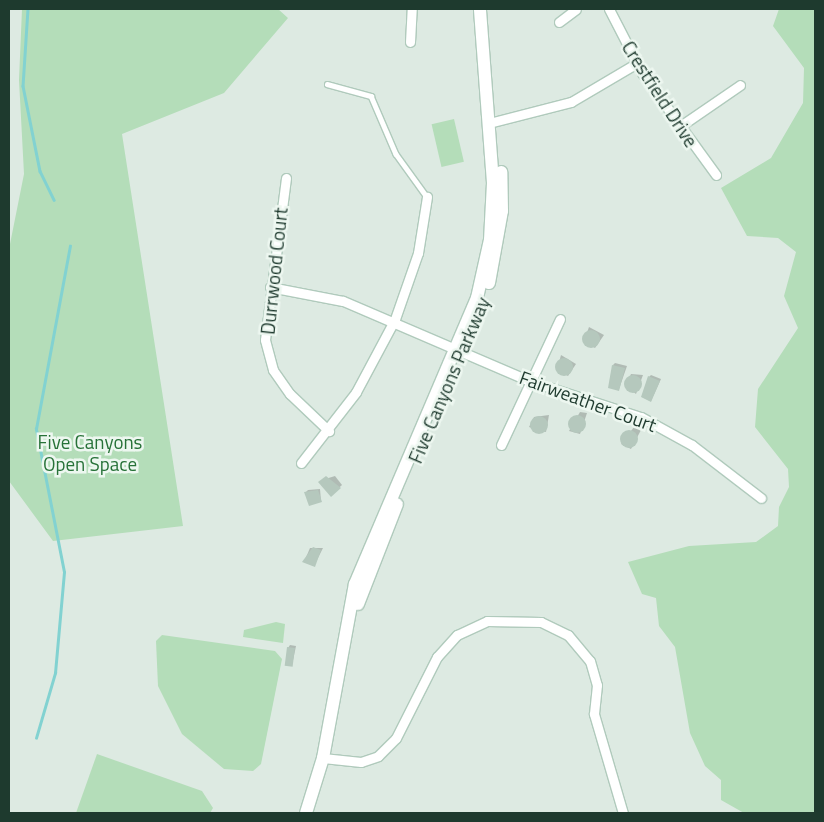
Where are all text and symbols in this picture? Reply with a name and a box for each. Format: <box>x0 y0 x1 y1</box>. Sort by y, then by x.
street label: Crestfield Drive <box>617 37 703 151</box>
street label: Durrwood Court <box>256 206 292 336</box>
street label: Five Canyons Parkway <box>404 293 494 467</box>
street label: Fairweather Court <box>517 366 659 436</box>
park label: Five Canyons Open Space <box>38 431 142 475</box>

